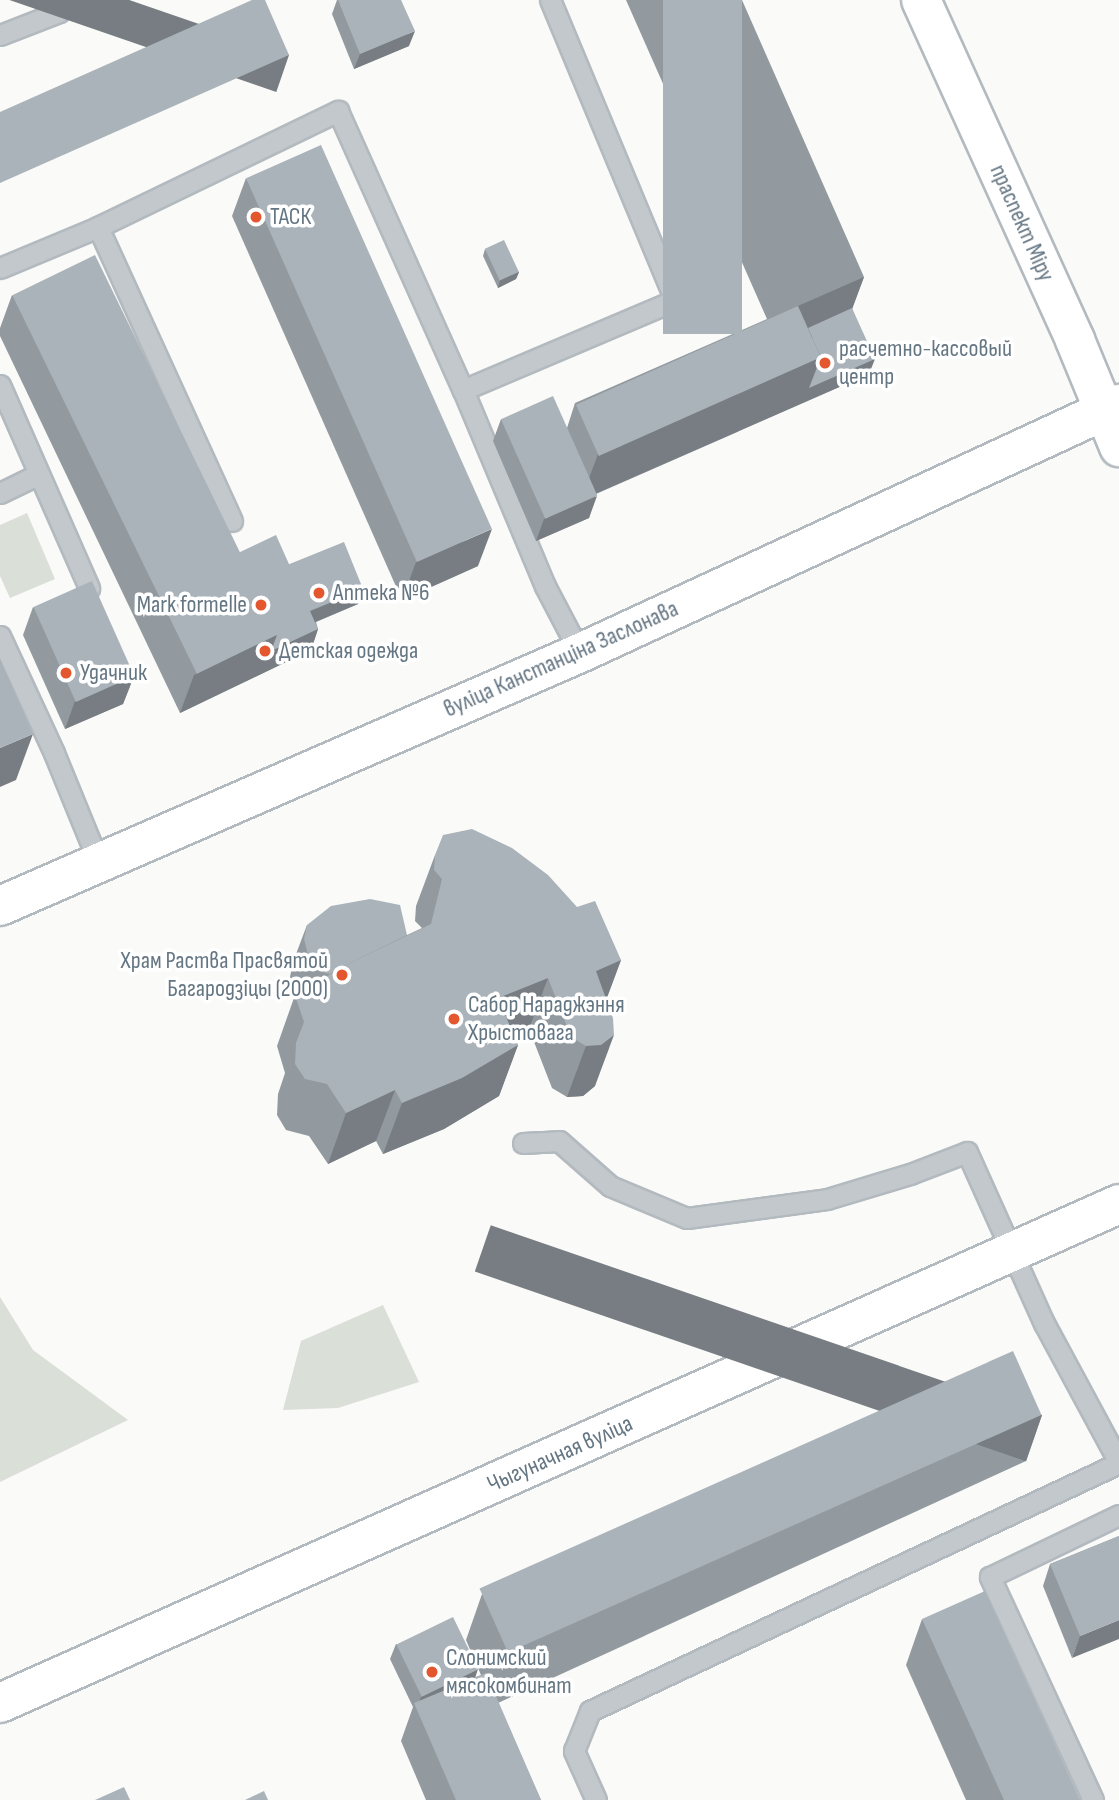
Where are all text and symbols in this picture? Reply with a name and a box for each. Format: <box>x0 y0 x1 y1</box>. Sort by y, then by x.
street label: праспект Міру <box>983 160 1061 286</box>
place label: ТАСК <box>270 203 311 231</box>
marker: ТАСК <box>248 209 264 225</box>
place label: расчетно-кассовый центр <box>839 335 1012 391</box>
marker: расчетно-кассовый центр <box>817 355 833 371</box>
place label: Аптека №6 <box>333 579 430 607</box>
marker: Аптека №6 <box>311 585 327 601</box>
place label: Mark formelle <box>137 591 247 619</box>
street label: вуліца Канстанціна Заслонава <box>439 594 683 724</box>
marker: Mark formelle <box>253 597 269 613</box>
place label: Детская одежда <box>279 637 418 665</box>
marker: Детская одежда <box>257 643 273 659</box>
place label: Удачник <box>80 659 147 687</box>
marker: Удачник <box>58 665 74 681</box>
place label: Храм Раства Прасвятой Багародзіцы (2000) <box>121 947 328 1003</box>
marker: Храм Раства Прасвятой Багародзіцы (2000) <box>334 967 350 983</box>
place label: Сабор Нараджэння Хрыстовага <box>468 991 625 1047</box>
marker: Сабор Нараджэння Хрыстовага <box>446 1011 462 1027</box>
street label: Чыгуначная вуліца <box>483 1409 637 1499</box>
place label: Слонимский мясокомбинат <box>446 1644 572 1700</box>
marker: Слонимский мясокомбинат <box>424 1664 440 1680</box>

